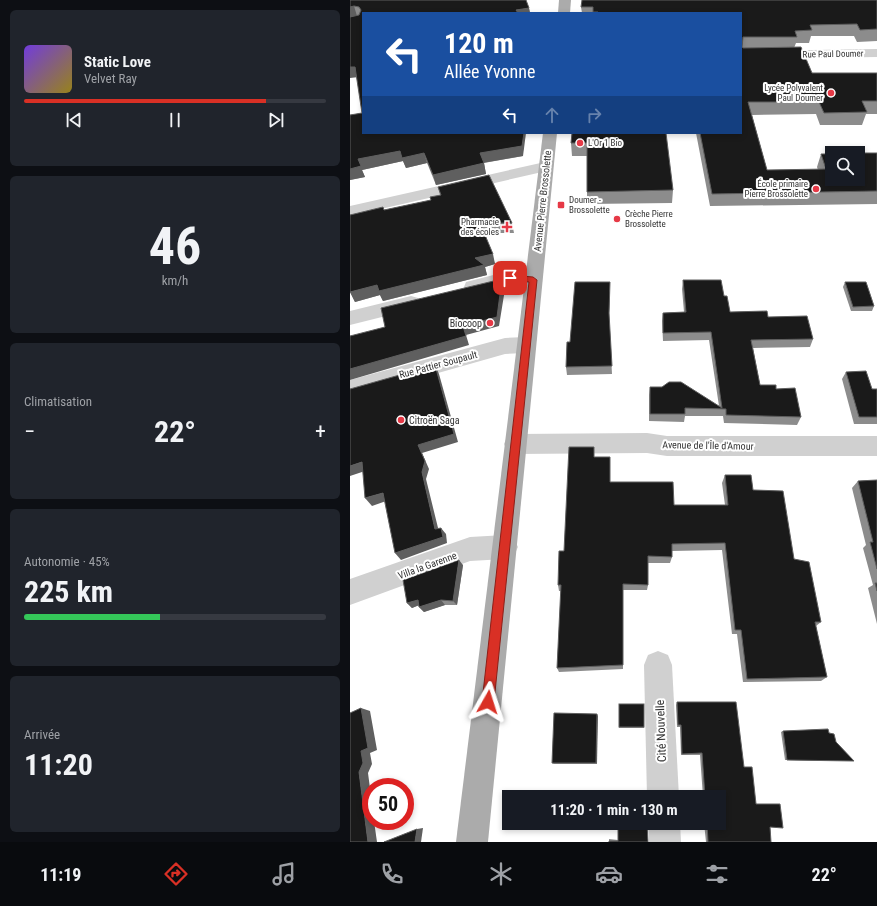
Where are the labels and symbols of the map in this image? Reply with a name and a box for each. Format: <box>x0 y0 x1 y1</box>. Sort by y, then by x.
street label: Rue Paul Doumer <box>802 48 864 60</box>
place label: Lycée Polyvalent Paul Doumer <box>764 83 823 103</box>
marker: Lycée Polyvalent Paul Doumer <box>826 88 836 98</box>
marker: L'Or 1 Bio <box>575 138 585 148</box>
place label: L'Or 1 Bio <box>588 138 623 148</box>
street label: Avenue Pierre Brossolette <box>532 150 553 252</box>
place label: École primaire Pierre Brossolette <box>744 178 808 199</box>
marker: École primaire Pierre Brossolette <box>811 184 821 194</box>
place label: Doumer - Brossolette <box>569 195 610 215</box>
marker: Doumer - Brossolette <box>556 200 566 210</box>
place label: Crèche Pierre Brossolette <box>625 209 673 229</box>
marker: Crèche Pierre Brossolette <box>612 214 622 224</box>
place label: Pharmacie des écoles <box>461 217 499 237</box>
marker: Pharmacie des écoles <box>502 222 512 232</box>
pin <box>493 261 527 295</box>
place label: Biocoop <box>450 318 482 329</box>
marker: Biocoop <box>485 318 495 328</box>
street label: Rue Pattier Soupault <box>398 349 478 380</box>
marker: Citroën Saga <box>396 415 406 425</box>
place label: Citroën Saga <box>409 415 460 426</box>
street label: Avenue de l'Île d'Amour <box>662 438 754 452</box>
street label: Villa la Garenne <box>396 550 458 581</box>
position arrow <box>467 681 509 723</box>
street label: Cité Nouvelle <box>653 699 669 763</box>
speed limit sign: 50 <box>362 778 414 830</box>

